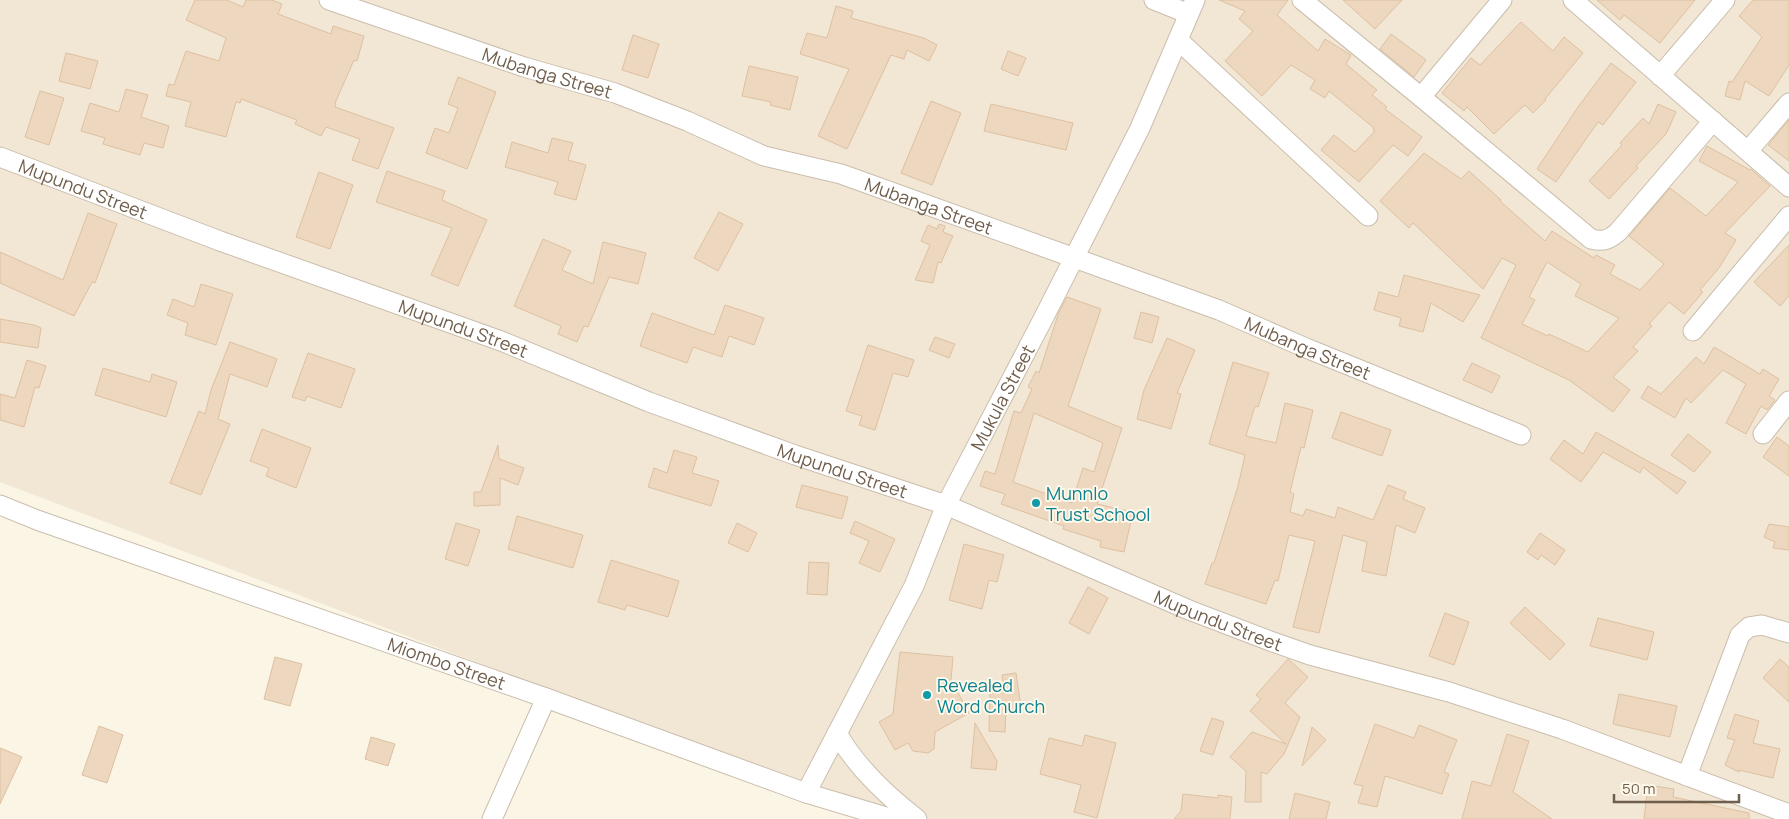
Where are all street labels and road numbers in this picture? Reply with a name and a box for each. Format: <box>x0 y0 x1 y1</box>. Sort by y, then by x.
street label: Mubanga Street <box>479 42 615 104</box>
street label: Mupundu Street <box>15 153 151 224</box>
street label: Mubanga Street <box>861 172 996 240</box>
street label: Mupundu Street <box>396 294 532 363</box>
street label: Mubanga Street <box>1241 311 1374 385</box>
street label: Mukula Street <box>965 340 1040 454</box>
street label: Mupundu Street <box>774 438 911 503</box>
street label: Mupundu Street <box>1150 584 1285 656</box>
street label: Miombo Street <box>385 632 509 695</box>

